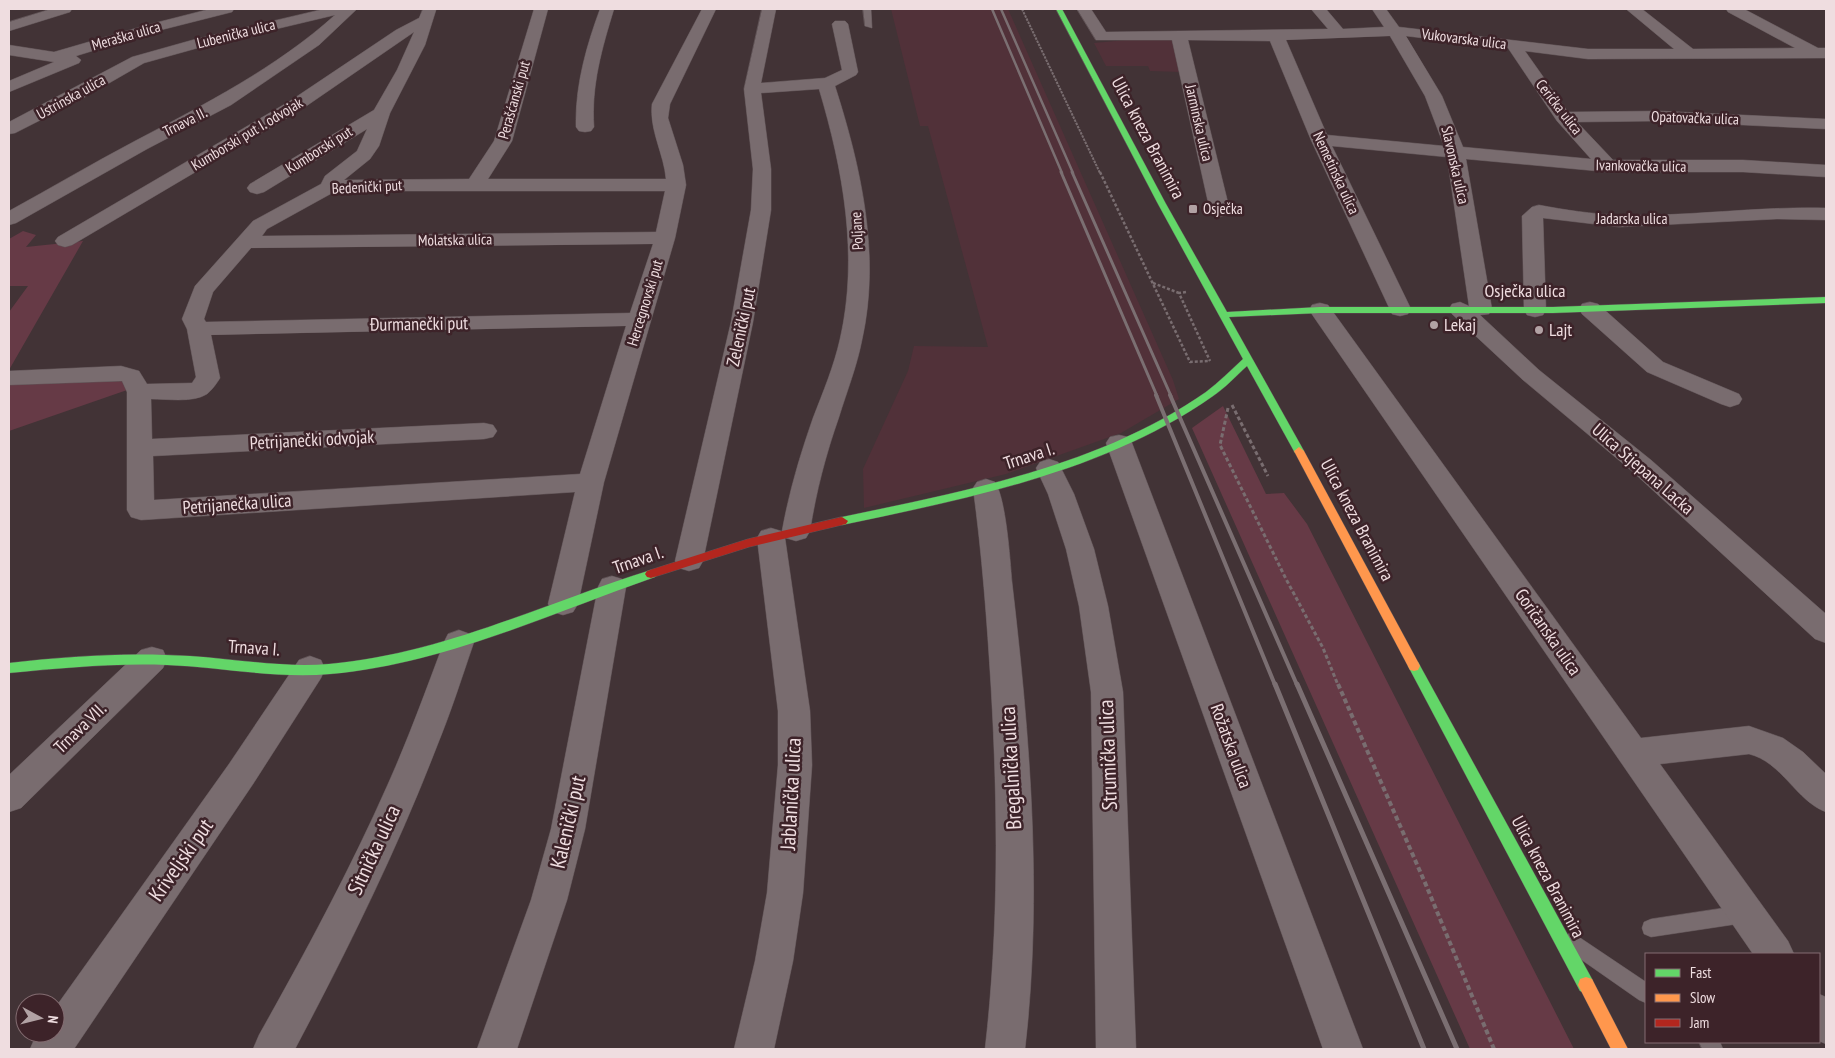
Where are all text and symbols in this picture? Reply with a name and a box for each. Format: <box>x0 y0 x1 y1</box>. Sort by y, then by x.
street label: Lubenička ulica <box>195 15 277 52</box>
street label: Meraška ulica <box>89 17 162 54</box>
street label: Vukovarska ulica <box>1420 24 1508 53</box>
street label: Perašćanski put <box>493 59 534 141</box>
street label: Ustrinska ulica <box>33 70 108 123</box>
street label: Ulica kneza Branimira <box>1107 73 1190 203</box>
street label: Cerićka ulica <box>1532 75 1587 138</box>
street label: Jarminska ulica <box>1181 82 1218 163</box>
street label: Kumborski put I. odvojak <box>188 93 306 174</box>
street label: Trnava II. <box>160 102 210 141</box>
street label: Opatovačka ulica <box>1651 106 1739 129</box>
street label: Kumborski put <box>282 122 356 177</box>
street label: Slavonska ulica <box>1437 124 1474 206</box>
street label: Nemetinska ulica <box>1309 128 1364 217</box>
street label: Ivankovačka ulica <box>1596 155 1687 176</box>
street label: Bedenički put <box>331 175 403 198</box>
place label: Osječka <box>1203 199 1243 218</box>
marker: Osječka <box>1187 203 1199 215</box>
street label: Jadarska ulica <box>1596 209 1667 228</box>
street label: Poljane <box>846 211 867 251</box>
street label: Molatska ulica <box>418 229 492 250</box>
street label: Hercegnovski put <box>622 257 667 348</box>
street label: Osječka ulica <box>1484 279 1566 302</box>
street label: Zelenički put <box>721 285 760 368</box>
street label: Đurmanečki put <box>369 311 468 336</box>
place label: Lekaj <box>1444 313 1476 336</box>
place label: Lajt <box>1549 318 1572 341</box>
marker: Lekaj <box>1428 319 1440 331</box>
marker: Lajt <box>1533 324 1545 336</box>
street label: Ulica Stjepana Lacka <box>1588 418 1699 519</box>
street label: Petrijanečki odvojak <box>249 425 375 454</box>
street label: Trnava I. <box>1001 437 1057 474</box>
street label: Ulica kneza Branimira <box>1316 455 1399 585</box>
street label: Petrijanečka ulica <box>182 488 292 519</box>
street label: Trnava I. <box>610 540 666 579</box>
street label: Goričanska ulica <box>1510 584 1587 680</box>
street label: Trnava I. <box>227 634 281 661</box>
street label: Trnava VII. <box>49 697 111 758</box>
street label: Strumička ulica <box>1092 699 1123 811</box>
street label: Rožatska ulica <box>1206 701 1257 791</box>
street label: Bregalnička ulica <box>994 706 1027 830</box>
street label: Jablanička ulica <box>774 737 807 852</box>
street label: Kalenički put <box>544 773 591 871</box>
street label: Sitnička ulica <box>341 801 406 899</box>
street label: Ulica kneza Branimira <box>1507 812 1590 942</box>
street label: Kriveljski put <box>142 813 219 906</box>
legend <box>1645 953 1820 1043</box>
text: Fast <box>1690 963 1711 982</box>
text: Slow <box>1690 988 1715 1007</box>
north arrow <box>15 993 65 1043</box>
text: Jam <box>1689 1013 1709 1032</box>
text: N <box>44 1015 62 1024</box>

